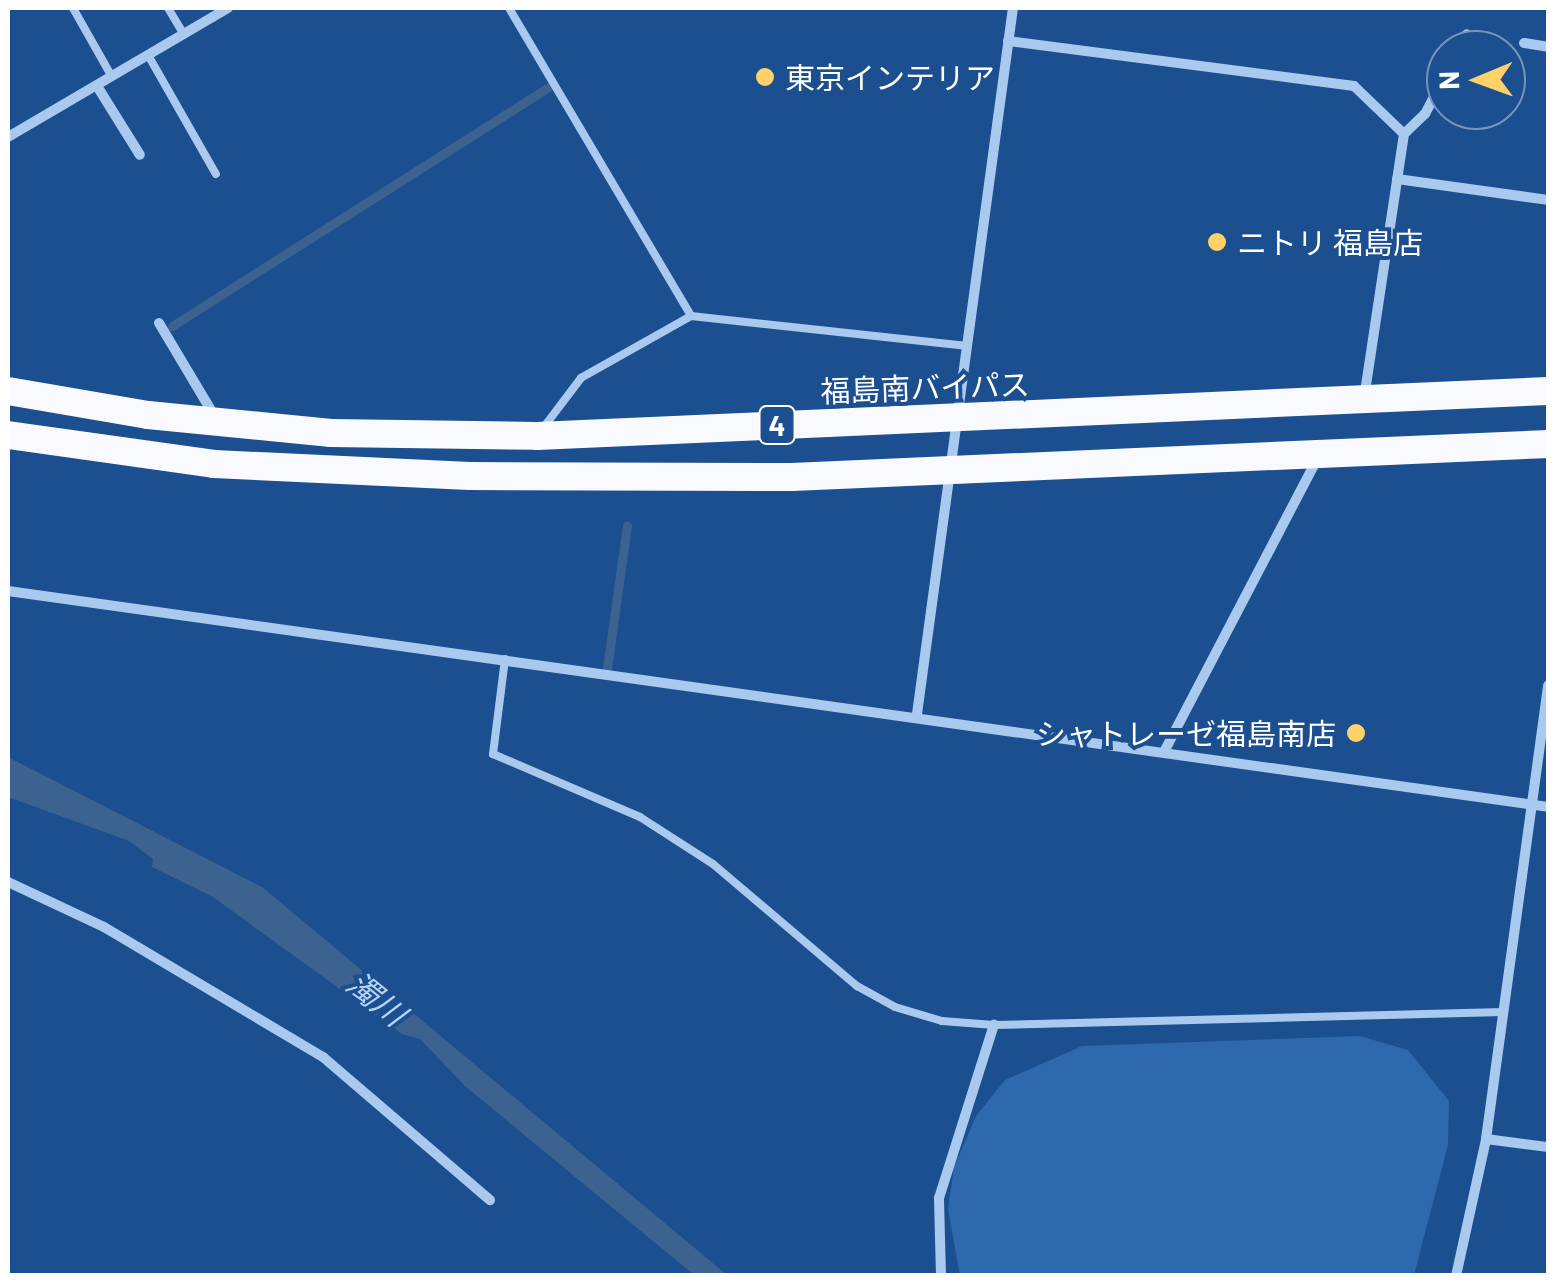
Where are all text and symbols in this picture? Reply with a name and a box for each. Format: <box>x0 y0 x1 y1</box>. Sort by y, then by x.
north arrow <box>1426 30 1526 130</box>
place label: 東京インテリア <box>785 59 995 95</box>
marker: 東京インテリア <box>754 66 776 88</box>
text: N <box>1431 71 1465 90</box>
place label: ニトリ 福島店 <box>1237 224 1423 260</box>
marker: ニトリ 福島店 <box>1206 231 1228 253</box>
street label: 福島南バイパス <box>819 365 1031 409</box>
road number: 4 <box>757 402 797 448</box>
place label: シャトレーゼ福島南店 <box>1036 715 1336 751</box>
marker: シャトレーゼ福島南店 <box>1345 722 1367 744</box>
water label: 濁川 <box>340 963 414 1033</box>

